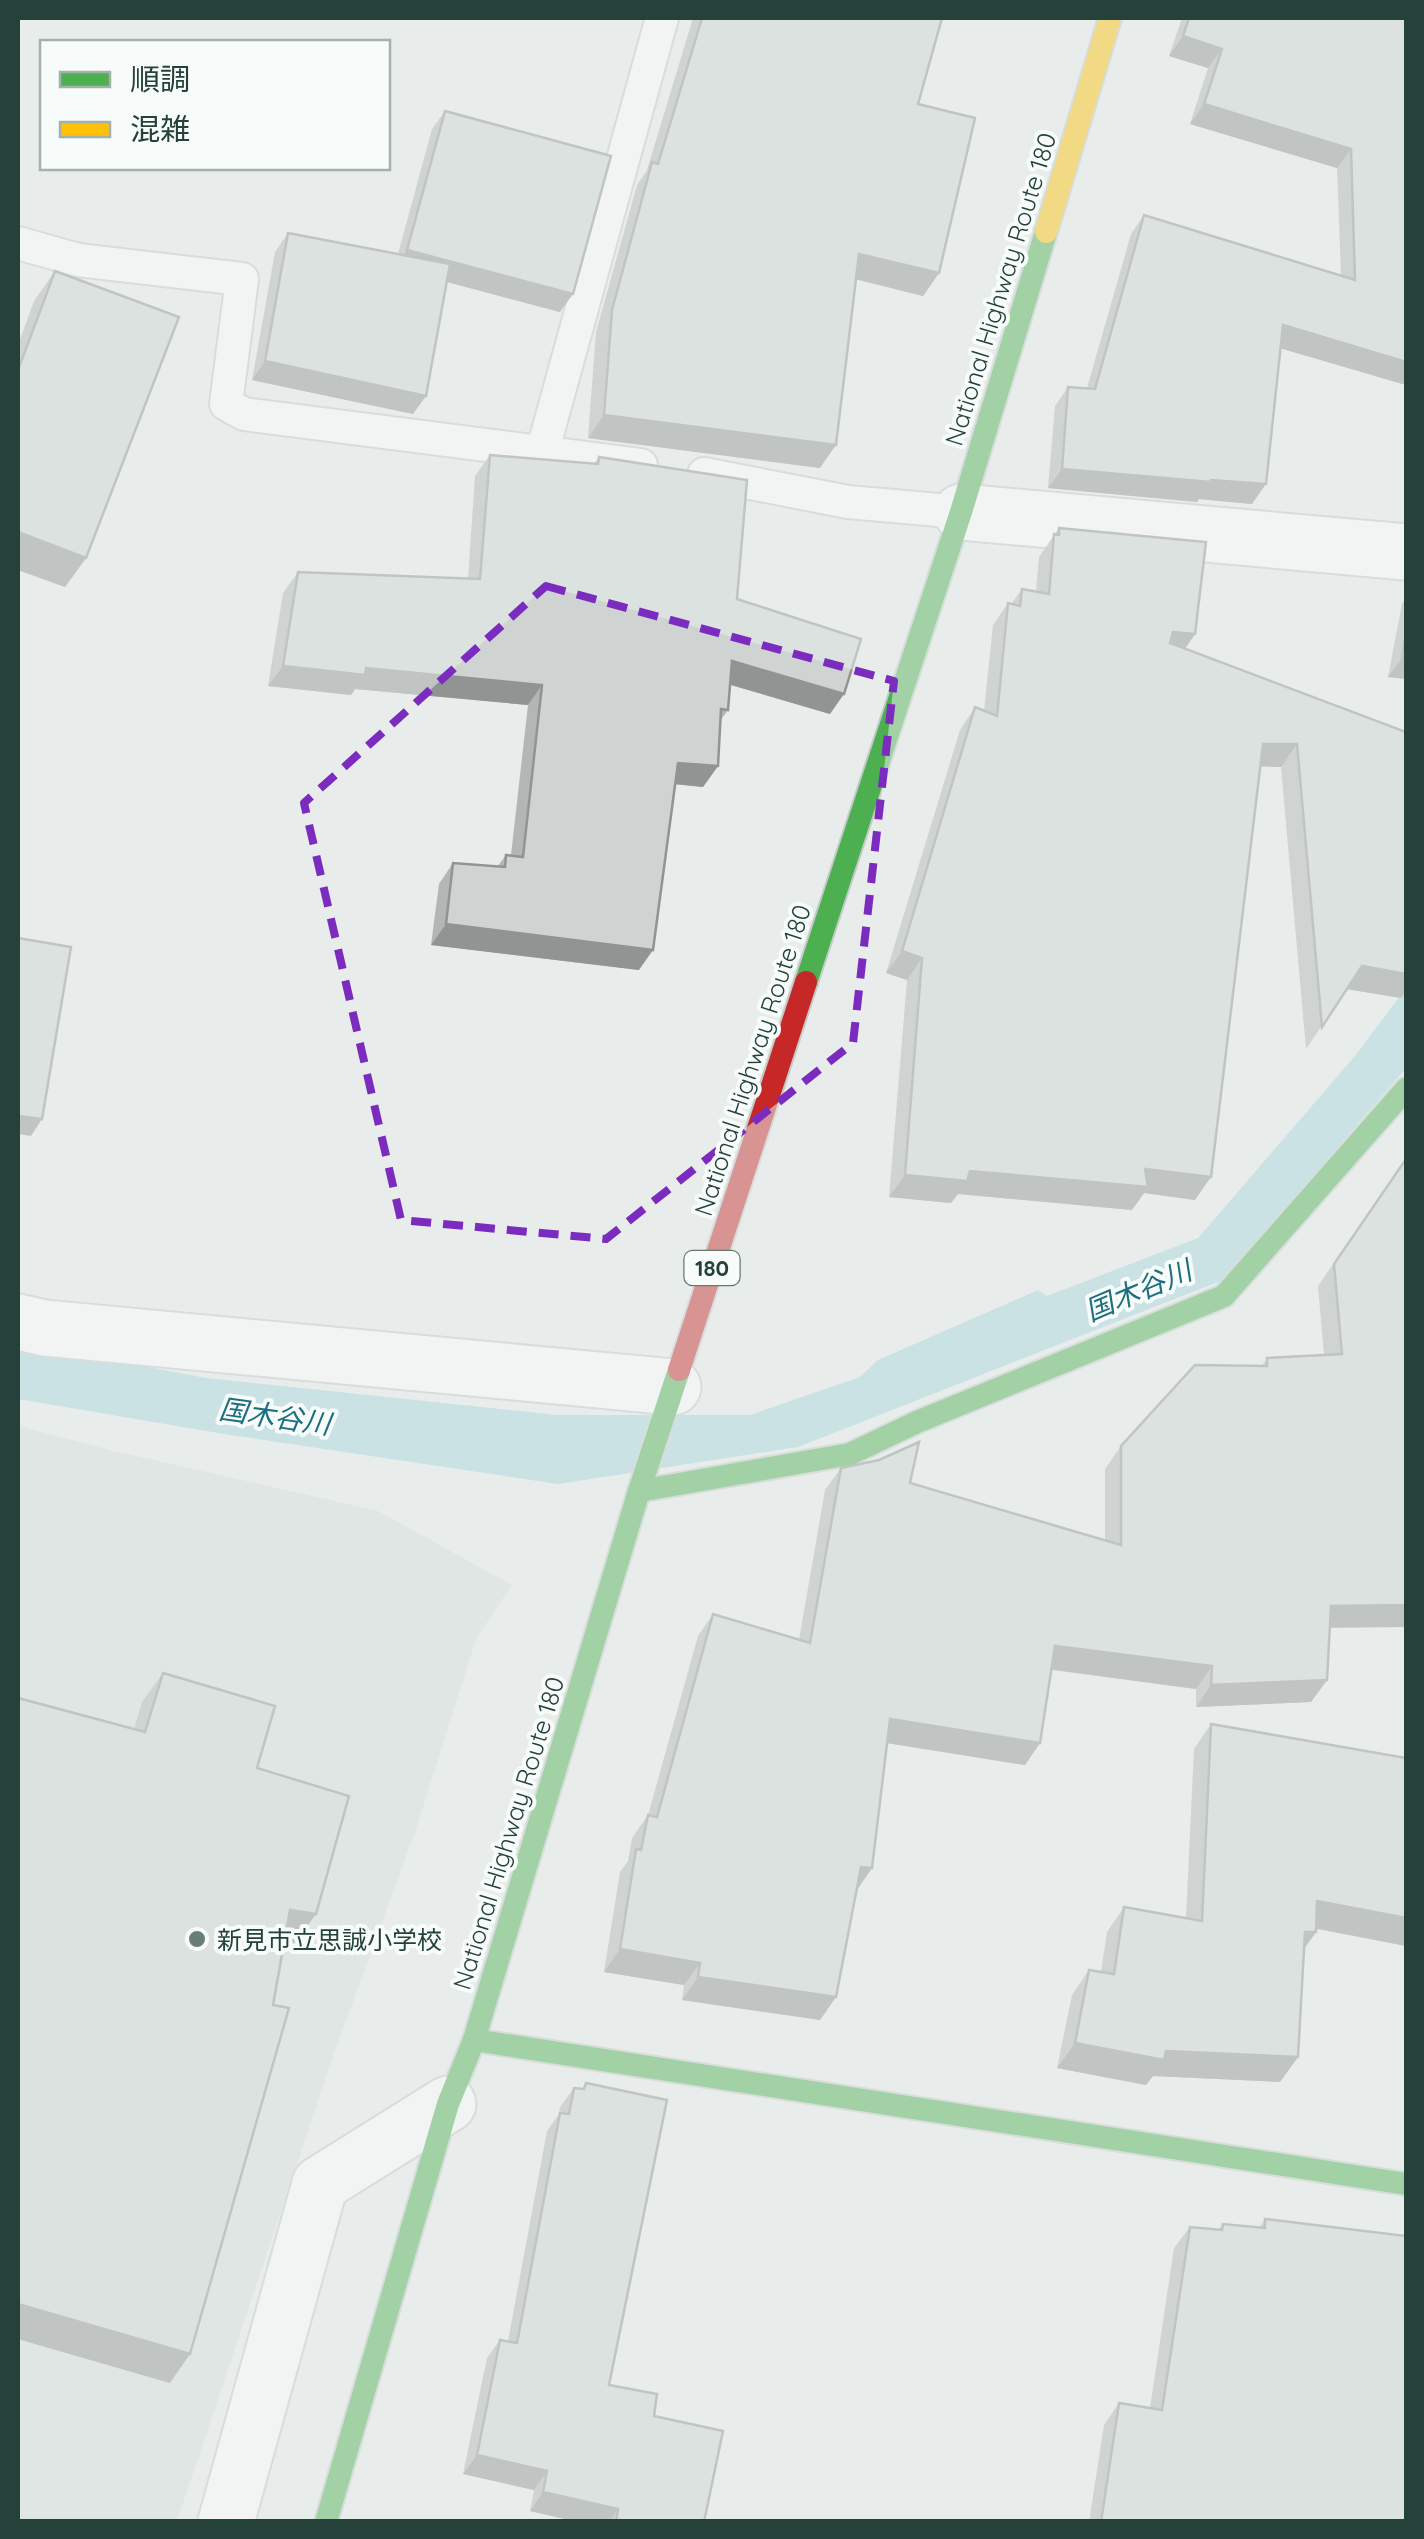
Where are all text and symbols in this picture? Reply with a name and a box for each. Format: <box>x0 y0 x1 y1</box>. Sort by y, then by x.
legend <box>40 40 390 170</box>
text: 順調 <box>130 60 190 98</box>
text: 混雑 <box>130 110 190 148</box>
street label: National Highway Route 180 <box>938 129 1062 449</box>
street label: National Highway Route 180 <box>687 900 817 1220</box>
road number: 180 <box>684 1251 740 1285</box>
water label: 国木谷川 <box>1080 1251 1199 1328</box>
water label: 国木谷川 <box>217 1391 336 1442</box>
street label: National Highway Route 180 <box>446 1673 570 1993</box>
place label: 新見市立思誠小学校 <box>217 1924 442 1955</box>
marker: 新見市立思誠小学校 <box>186 1928 208 1950</box>

